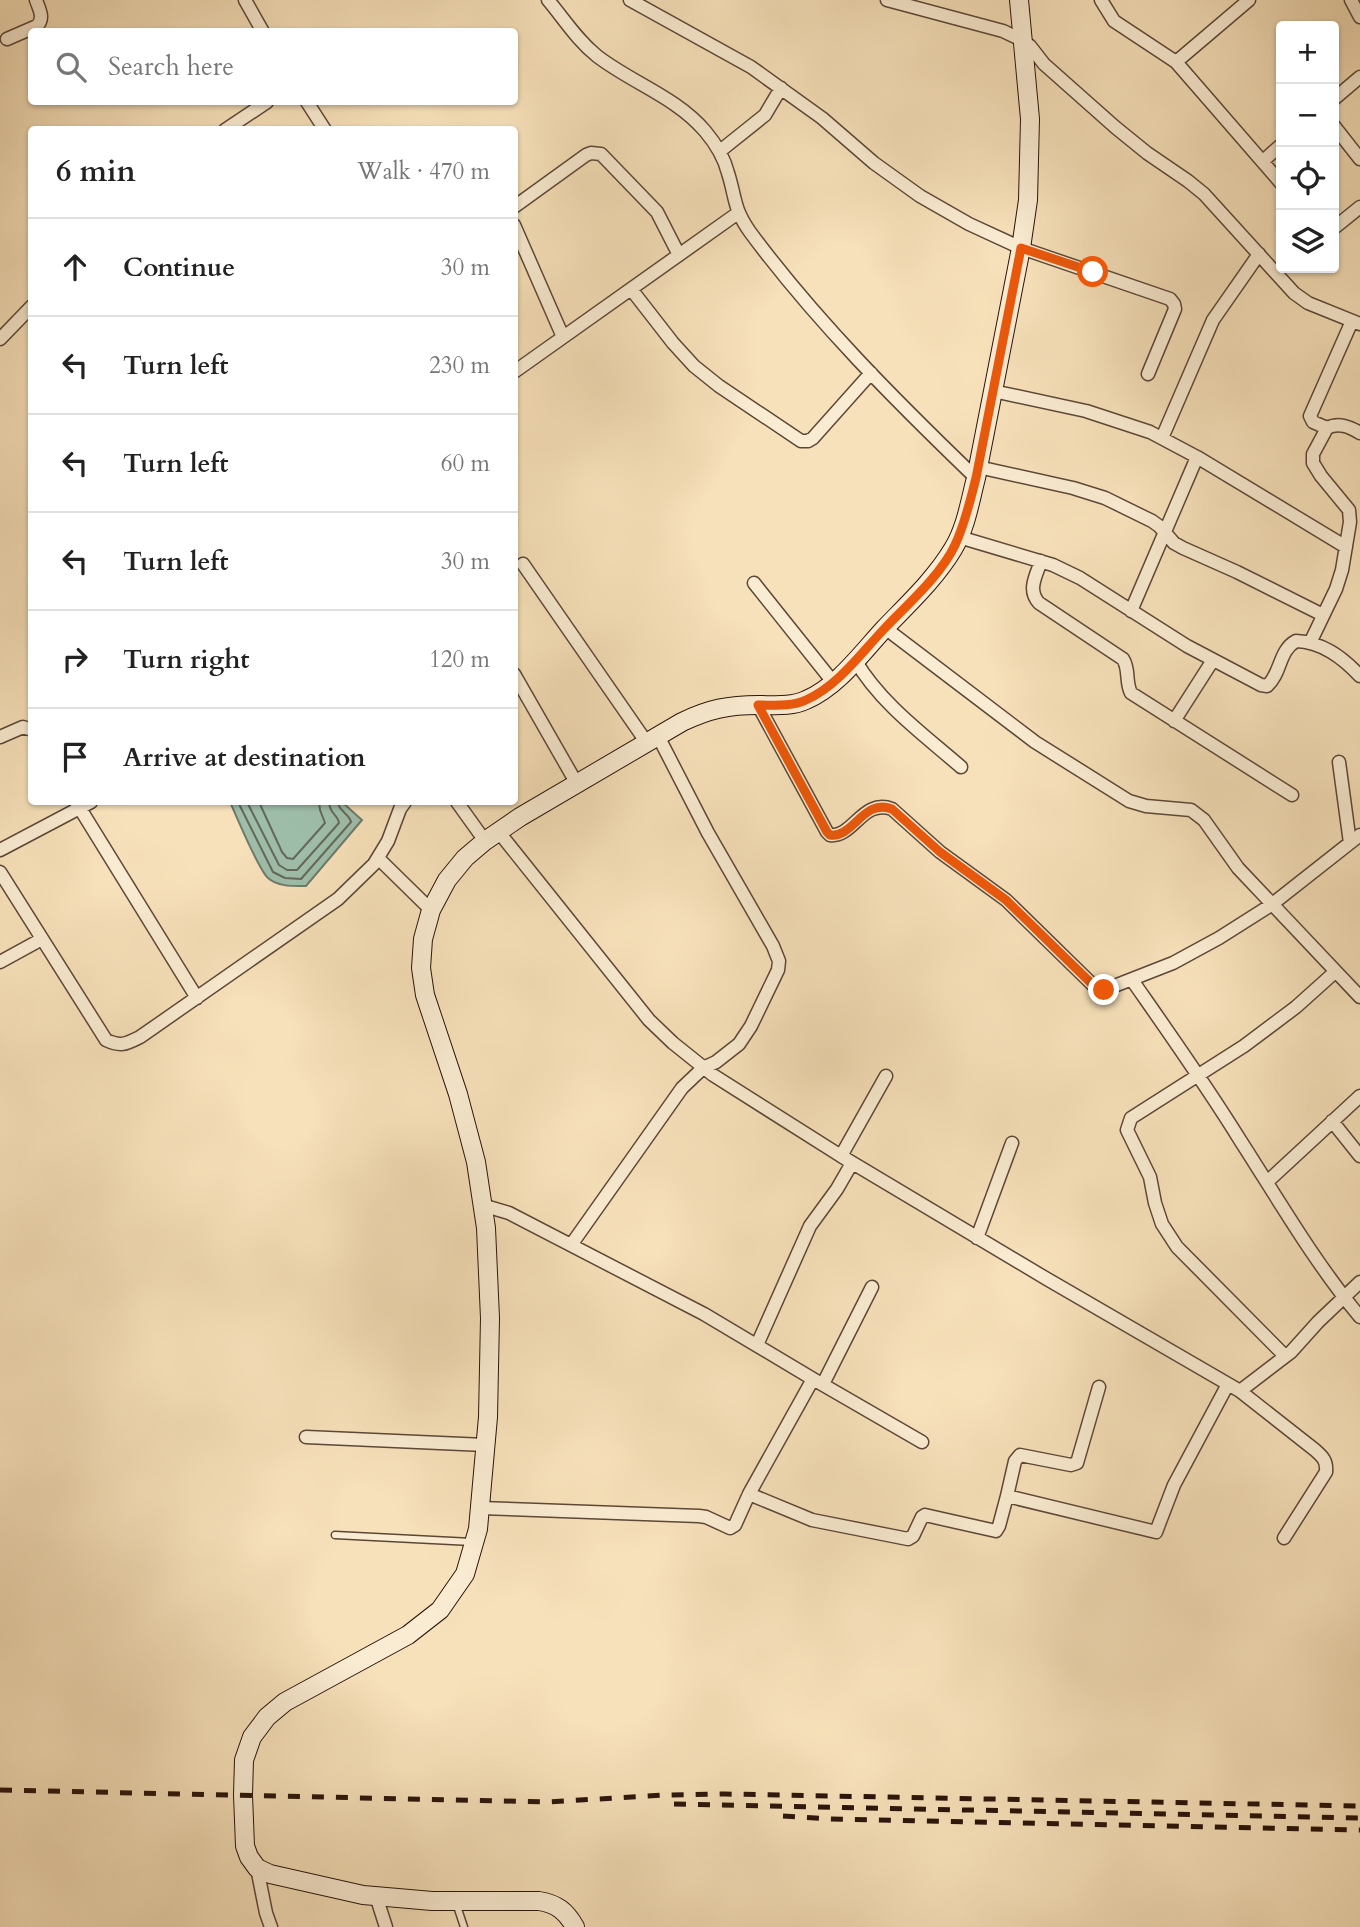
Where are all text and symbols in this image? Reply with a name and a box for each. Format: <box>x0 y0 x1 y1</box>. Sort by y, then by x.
map controls <box>1276 21 1339 273</box>
button: + <box>1276 21 1339 84</box>
search box <box>28 28 518 105</box>
icon: search <box>52 48 90 86</box>
text: Search here <box>108 49 234 84</box>
button: − <box>1276 84 1339 147</box>
button: locate <box>1276 147 1339 210</box>
text: 6 min <box>56 151 136 192</box>
text: Walk · 470 m <box>357 156 490 187</box>
button: layers <box>1276 210 1339 273</box>
icon: ahead <box>56 248 94 286</box>
text: Continue <box>123 250 235 285</box>
text: 30 m <box>441 252 490 283</box>
route start <box>1077 256 1108 287</box>
icon: left <box>56 346 94 384</box>
text: Turn left <box>123 348 228 383</box>
text: 230 m <box>429 350 490 381</box>
icon: left <box>56 444 94 482</box>
text: Turn left <box>123 446 228 481</box>
text: 60 m <box>441 448 490 479</box>
icon: left <box>56 542 94 580</box>
text: Turn left <box>123 544 228 579</box>
text: 30 m <box>441 546 490 577</box>
icon: right <box>56 640 94 678</box>
text: Turn right <box>123 642 250 677</box>
text: 120 m <box>429 644 490 675</box>
icon: arrive <box>56 738 94 776</box>
text: Arrive at destination <box>123 740 366 775</box>
route end <box>1088 974 1119 1005</box>

